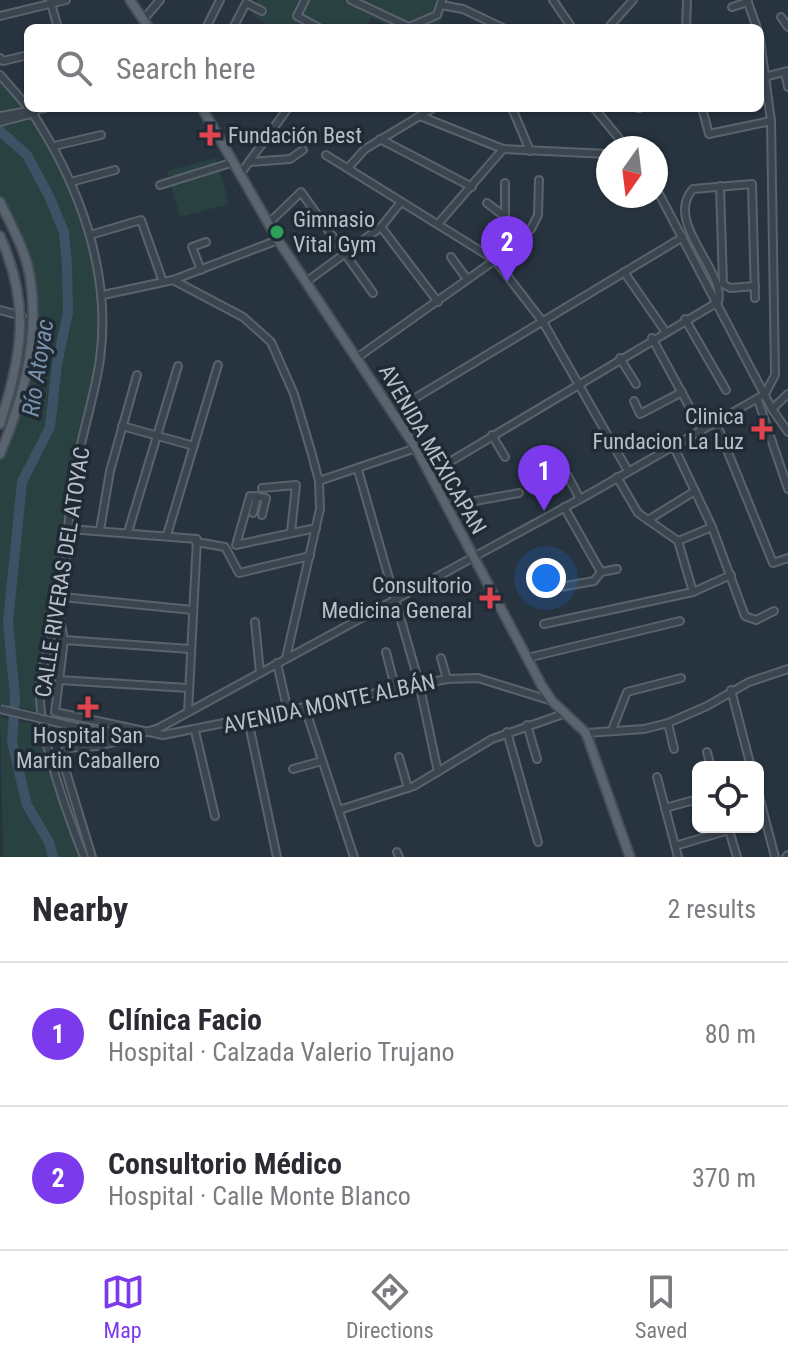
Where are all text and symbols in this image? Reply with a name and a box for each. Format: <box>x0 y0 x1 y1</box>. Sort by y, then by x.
search box <box>24 24 764 112</box>
icon: search <box>52 46 96 90</box>
text: Search here <box>116 51 256 86</box>
place label: Fundación Best <box>228 123 362 148</box>
marker: Fundación Best <box>199 124 221 146</box>
north arrow <box>596 136 668 208</box>
place label: Gimnasio Vital Gym <box>293 207 376 257</box>
pin: 2 <box>481 216 533 282</box>
marker: Gimnasio Vital Gym <box>268 223 286 241</box>
water label: Río Atoyac <box>17 317 60 418</box>
street label: AVENIDA MEXICAPAN <box>374 360 491 538</box>
place label: Clinica Fundacion La Luz <box>593 404 744 454</box>
marker: Clinica Fundacion La Luz <box>751 418 773 440</box>
street label: CALLE RIVERAS DEL ATOYAC <box>30 445 95 699</box>
pin: 1 <box>518 445 570 511</box>
your location <box>526 558 566 598</box>
place label: Consultorio Medicina General <box>322 573 472 623</box>
marker: Consultorio Medicina General <box>479 587 501 609</box>
street label: AVENIDA MONTE ALBÁN <box>221 669 437 738</box>
marker: Hospital San Martin Caballero <box>77 696 99 718</box>
place label: Hospital San Martin Caballero <box>16 723 160 773</box>
map controls <box>692 761 764 833</box>
button: locate <box>692 761 764 833</box>
text: Nearby <box>32 889 128 929</box>
text: 2 results <box>667 894 756 924</box>
text: Clínica Facio <box>108 1002 262 1037</box>
text: 1 <box>51 1019 65 1049</box>
text: 80 m <box>705 1019 756 1049</box>
text: Hospital · Calzada Valerio Trujano <box>108 1037 455 1067</box>
text: Consultorio Médico <box>108 1146 342 1181</box>
text: 2 <box>51 1163 65 1193</box>
text: 370 m <box>692 1163 756 1193</box>
text: Hospital · Calle Monte Blanco <box>108 1181 411 1211</box>
tab: Map <box>101 1270 145 1343</box>
tab: Directions <box>346 1270 434 1343</box>
tab: Saved <box>635 1270 687 1343</box>

